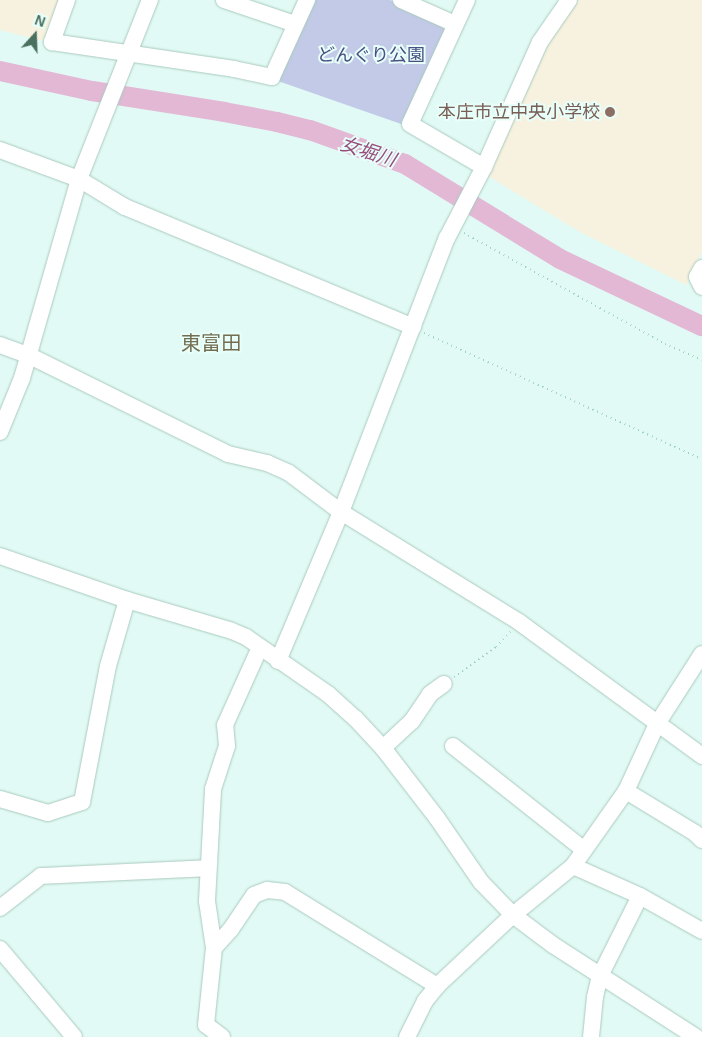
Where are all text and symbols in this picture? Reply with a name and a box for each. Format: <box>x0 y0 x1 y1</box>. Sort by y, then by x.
north arrow <box>10 10 60 60</box>
text: N <box>33 12 48 30</box>
park label: どんぐり公園 <box>317 44 425 66</box>
place label: 本庄市立中央小学校 <box>438 101 600 123</box>
marker: 本庄市立中央小学校 <box>604 106 616 118</box>
water label: 女堀川 <box>337 132 399 172</box>
district label: 東富田 <box>181 331 241 355</box>

